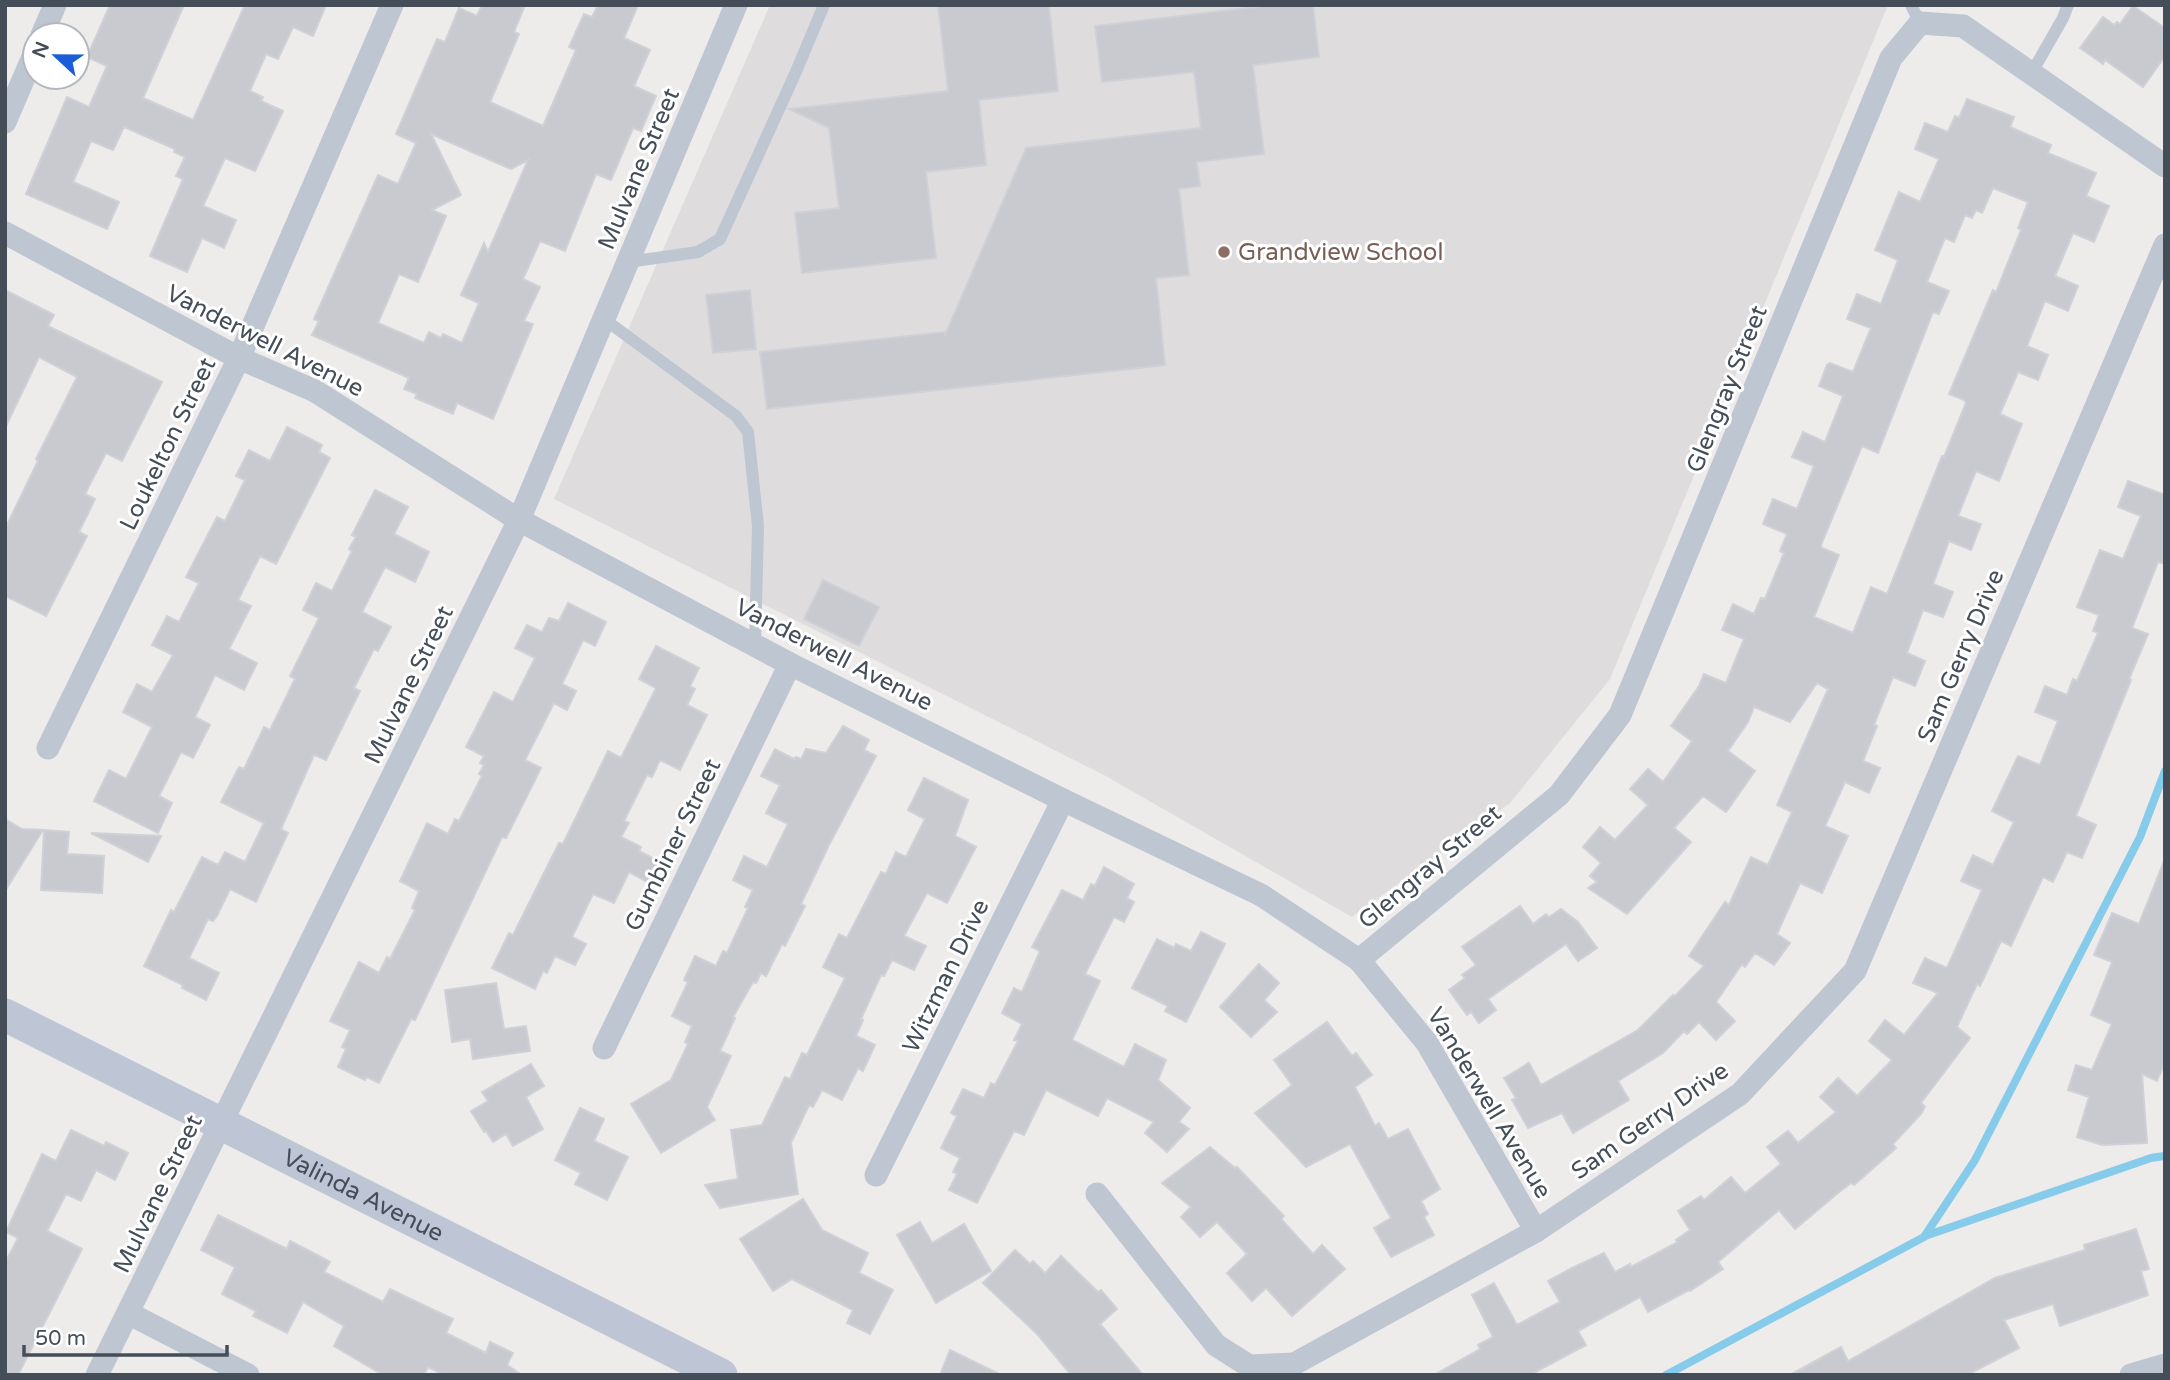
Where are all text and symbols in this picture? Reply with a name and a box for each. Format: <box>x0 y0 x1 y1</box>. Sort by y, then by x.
north arrow <box>21 21 91 91</box>
text: N <box>28 39 54 61</box>
street label: Mulvane Street <box>592 84 686 254</box>
place label: Grandview School <box>1238 238 1443 267</box>
marker: Grandview School <box>1216 244 1232 260</box>
street label: Vanderwell Avenue <box>161 279 369 403</box>
street label: Glengray Street <box>1680 301 1774 477</box>
street label: Loukelton Street <box>114 353 222 535</box>
street label: Sam Gerry Drive <box>1912 565 2010 747</box>
street label: Vanderwell Avenue <box>730 593 938 717</box>
street label: Mulvane Street <box>358 601 460 769</box>
street label: Gumbiner Street <box>619 754 727 936</box>
street label: Glengray Street <box>1353 799 1507 935</box>
street label: Witzman Drive <box>896 895 996 1057</box>
street label: Vanderwell Avenue <box>1420 1002 1558 1204</box>
street label: Sam Gerry Drive <box>1566 1056 1734 1186</box>
street label: Mulvane Street <box>107 1110 209 1278</box>
street label: Valinda Avenue <box>278 1143 449 1248</box>
scale bar <box>24 1314 228 1358</box>
text: 50 m <box>35 1326 86 1351</box>

